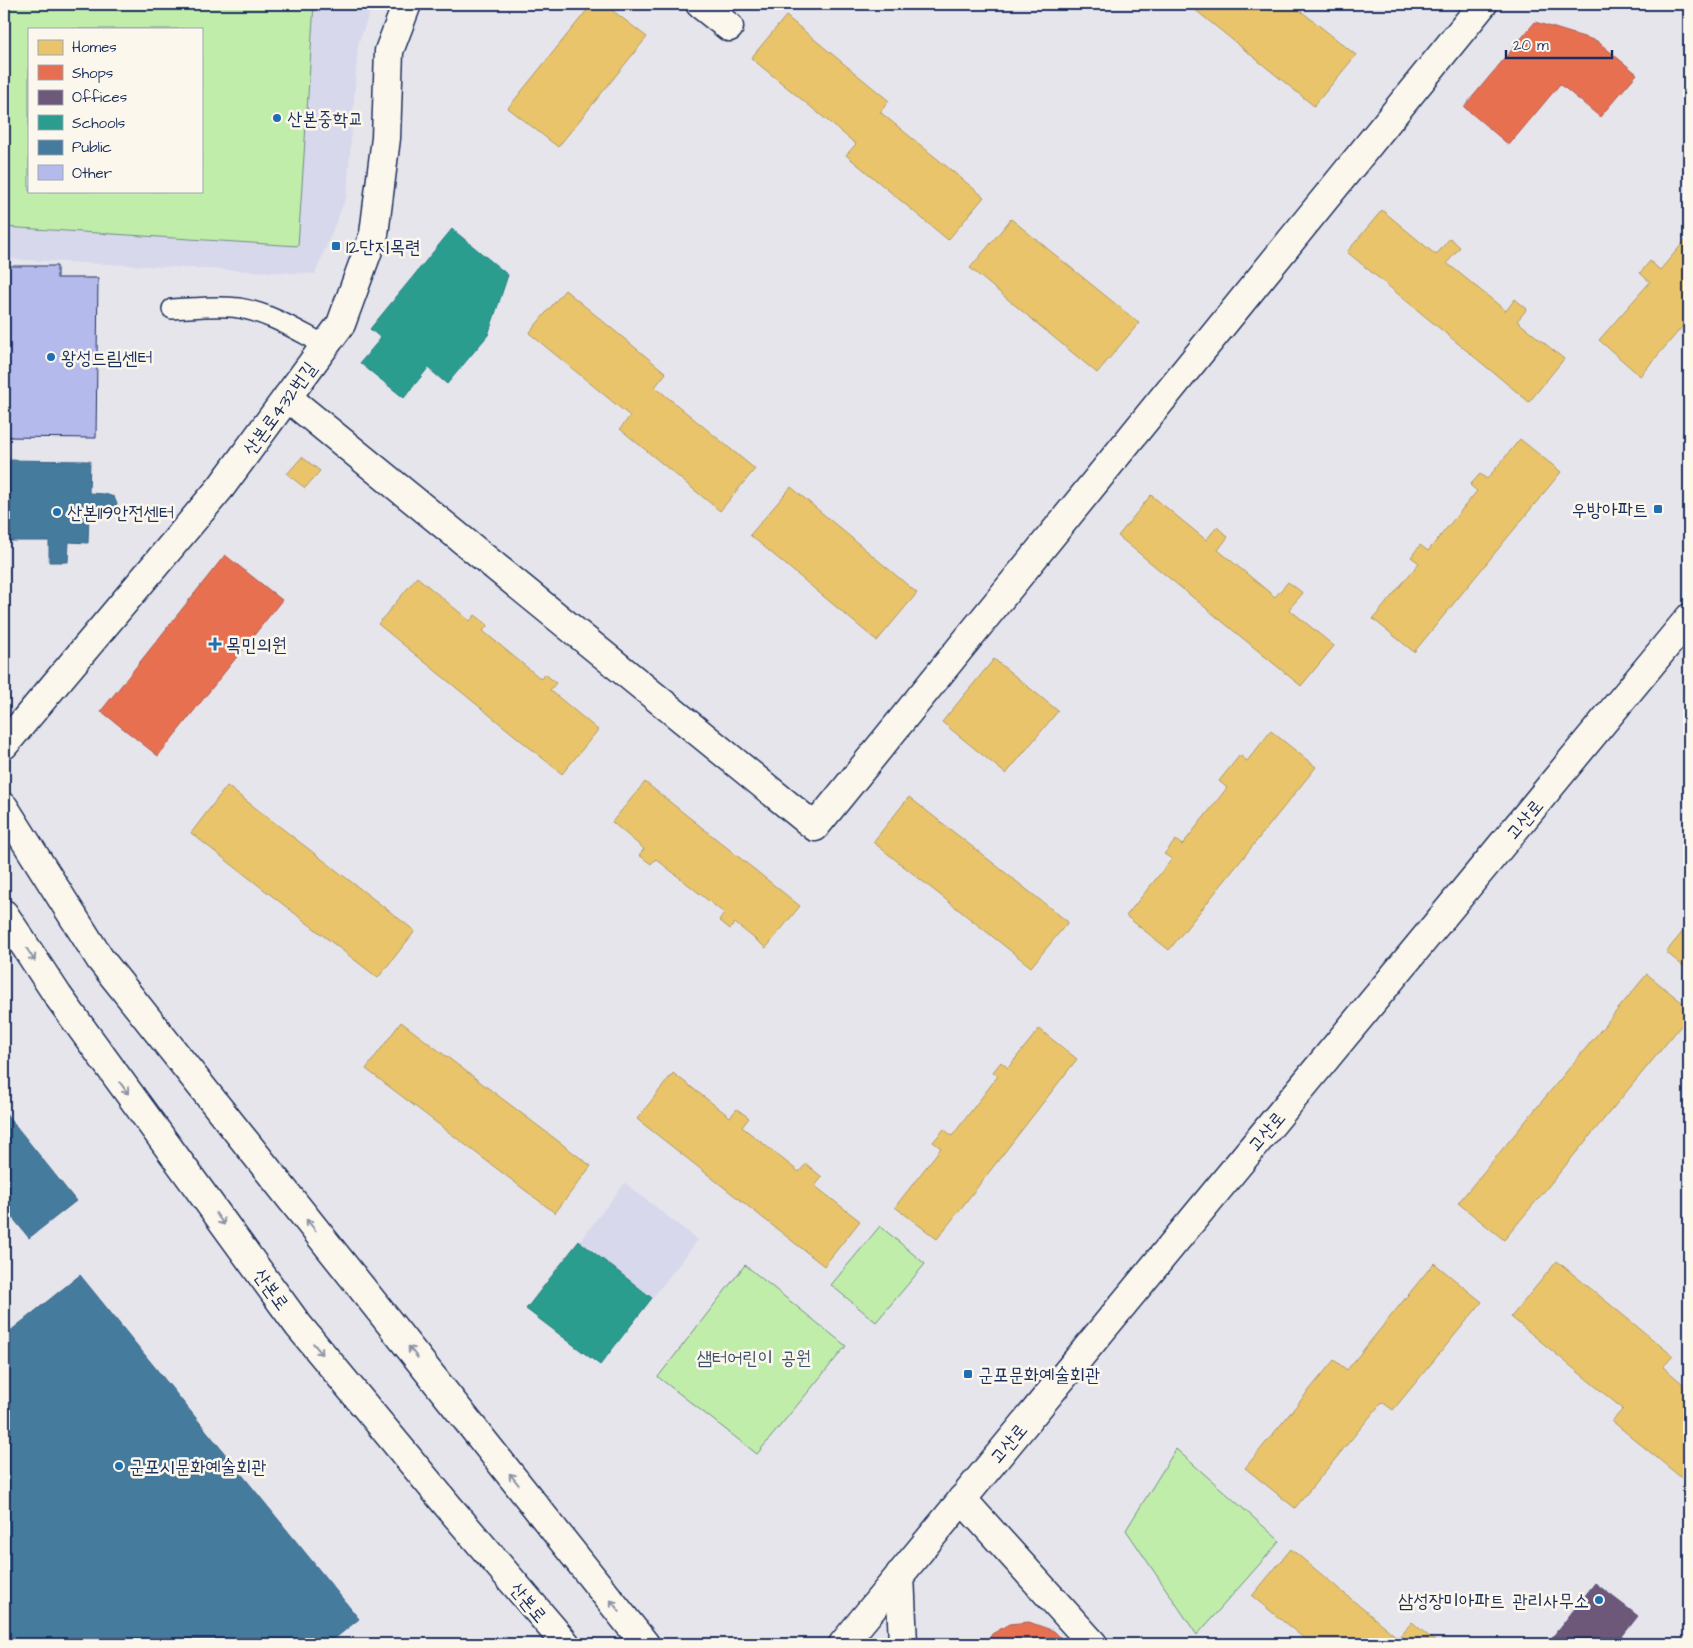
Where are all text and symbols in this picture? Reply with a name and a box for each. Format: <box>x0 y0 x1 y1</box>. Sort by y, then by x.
legend <box>28 28 202 192</box>
scale bar <box>1506 28 1612 60</box>
text: 20 m <box>1513 35 1549 56</box>
text: Homes <box>72 37 117 58</box>
text: Shops <box>72 63 114 84</box>
text: Offices <box>72 87 128 108</box>
place label: 산본중학교 <box>287 106 363 133</box>
marker: 산본중학교 <box>271 112 283 124</box>
text: Schools <box>72 113 126 134</box>
text: Public <box>72 137 112 158</box>
text: Other <box>72 163 112 184</box>
place label: 12단지목련 <box>346 234 420 261</box>
marker: 12단지목련 <box>330 240 342 252</box>
place label: 왕성드림센터 <box>61 345 153 372</box>
marker: 왕성드림센터 <box>45 351 57 363</box>
street label: 산본로432번길 <box>237 356 323 461</box>
place label: 우방아파트 <box>1572 497 1648 524</box>
place label: 산본119안전센터 <box>67 500 174 527</box>
marker: 우방아파트 <box>1652 503 1664 515</box>
marker: 산본119안전센터 <box>51 506 63 518</box>
place label: 목민의원 <box>226 632 287 659</box>
marker: 목민의원 <box>208 637 222 651</box>
street label: 고산로 <box>1500 794 1550 846</box>
one-way arrow <box>25 948 36 962</box>
one-way arrow <box>119 1081 130 1094</box>
street label: 고산로 <box>1242 1106 1292 1158</box>
one-way arrow <box>215 1212 225 1226</box>
one-way arrow <box>306 1219 317 1232</box>
street label: 산본로 <box>246 1263 295 1316</box>
one-way arrow <box>312 1342 323 1355</box>
park label: 샘터어린이 공원 <box>697 1345 811 1372</box>
one-way arrow <box>407 1346 418 1359</box>
place label: 군포문화예술회관 <box>978 1362 1100 1389</box>
marker: 군포문화예술회관 <box>962 1368 974 1380</box>
street label: 고산로 <box>984 1418 1034 1470</box>
place label: 군포시문화예술회관 <box>129 1454 267 1481</box>
marker: 군포시문화예술회관 <box>113 1460 125 1472</box>
one-way arrow <box>509 1472 519 1486</box>
street label: 산본로 <box>503 1577 553 1629</box>
place label: 삼성장미아파트 관리사무소 <box>1398 1588 1589 1615</box>
marker: 삼성장미아파트 관리사무소 <box>1593 1594 1605 1606</box>
one-way arrow <box>610 1600 621 1613</box>

